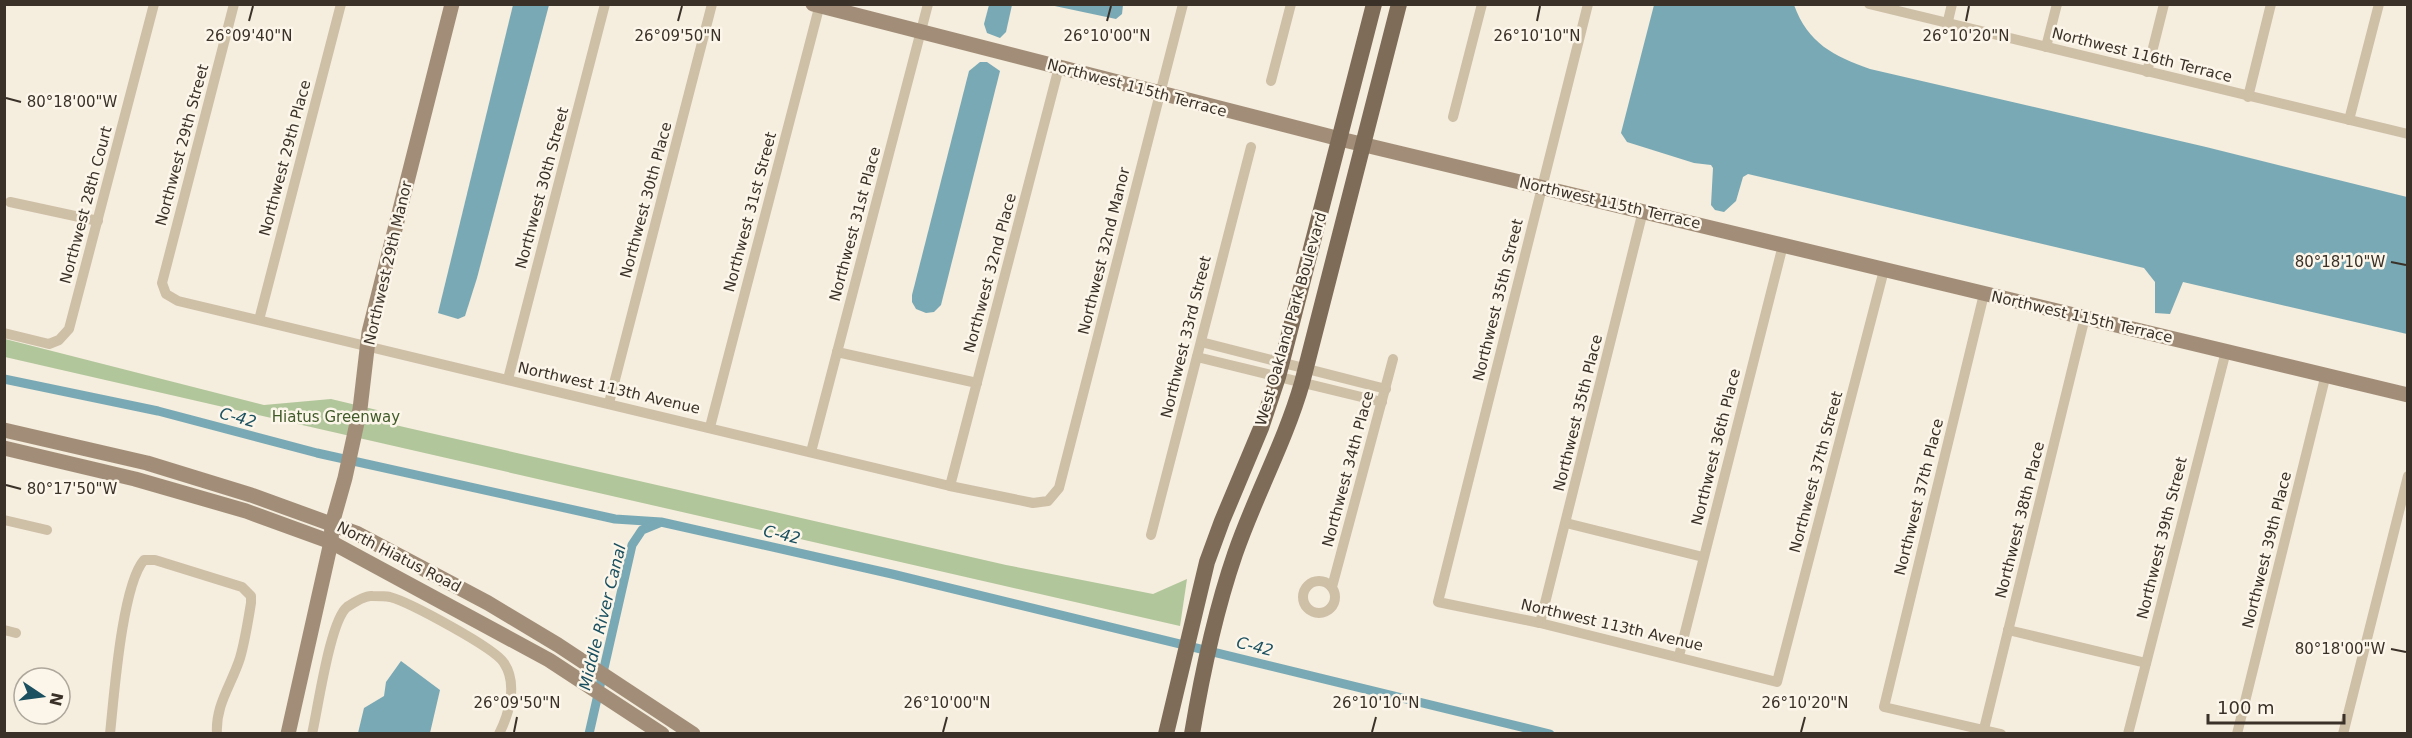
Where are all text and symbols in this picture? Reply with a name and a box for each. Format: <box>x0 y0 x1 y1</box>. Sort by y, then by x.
street label: Northwest 116th Terrace <box>2050 24 2234 86</box>
text: 26°09'40"N <box>205 27 293 45</box>
text: 26°09'50"N <box>634 27 722 45</box>
text: 26°10'00"N <box>1063 27 1151 45</box>
text: 26°10'10"N <box>1493 27 1581 45</box>
text: 26°10'20"N <box>1922 27 2010 45</box>
street label: Northwest 115th Terrace <box>1045 55 1229 121</box>
street label: Northwest 29th Street <box>152 62 212 228</box>
street label: Northwest 29th Place <box>255 78 315 238</box>
text: 80°18'00"W <box>27 93 117 111</box>
street label: Northwest 30th Street <box>512 105 572 271</box>
street label: Northwest 30th Place <box>616 120 676 280</box>
street label: Northwest 28th Court <box>56 124 116 286</box>
street label: Northwest 31st Street <box>720 130 780 294</box>
street label: Northwest 31st Place <box>826 145 884 303</box>
street label: Northwest 32nd Manor <box>1074 165 1134 337</box>
street label: Northwest 115th Terrace <box>1518 173 1702 233</box>
street label: Northwest 29th Manor <box>360 178 416 347</box>
street label: Northwest 32nd Place <box>960 191 1020 355</box>
street label: West Oakland Park Boulevard <box>1252 210 1330 428</box>
street label: Northwest 35th Street <box>1469 217 1527 383</box>
text: 80°18'10"W <box>2295 253 2385 271</box>
street label: Northwest 33rd Street <box>1157 254 1215 420</box>
street label: Northwest 115th Terrace <box>1990 287 2174 347</box>
street label: Northwest 35th Place <box>1550 333 1606 493</box>
street label: Northwest 113th Avenue <box>516 358 702 418</box>
street label: Northwest 36th Place <box>1688 367 1744 527</box>
street label: Northwest 34th Place <box>1318 389 1378 549</box>
street label: Northwest 37th Street <box>1786 389 1846 555</box>
water label: C-42 <box>217 403 258 431</box>
park label: Hiatus Greenway <box>272 408 400 426</box>
street label: Northwest 37th Place <box>1891 417 1947 577</box>
street label: Northwest 38th Place <box>1992 440 2048 600</box>
street label: Northwest 39th Street <box>2133 455 2191 621</box>
street label: Northwest 39th Place <box>2239 470 2295 630</box>
text: 80°17'50"W <box>27 480 117 498</box>
street label: North Hiatus Road <box>334 518 464 596</box>
water label: C-42 <box>762 521 802 548</box>
water label: Middle River Canal <box>575 542 630 692</box>
street label: Northwest 113th Avenue <box>1519 595 1705 655</box>
water label: C-42 <box>1234 633 1275 660</box>
text: 80°18'00"W <box>2295 640 2385 658</box>
north arrow <box>12 666 72 726</box>
scale bar <box>2208 687 2344 725</box>
text: N <box>45 691 67 708</box>
text: 26°09'50"N <box>473 694 561 712</box>
text: 26°10'00"N <box>903 694 991 712</box>
text: 26°10'10"N <box>1332 694 1420 712</box>
text: 26°10'20"N <box>1761 694 1849 712</box>
text: 100 m <box>2217 697 2275 718</box>

